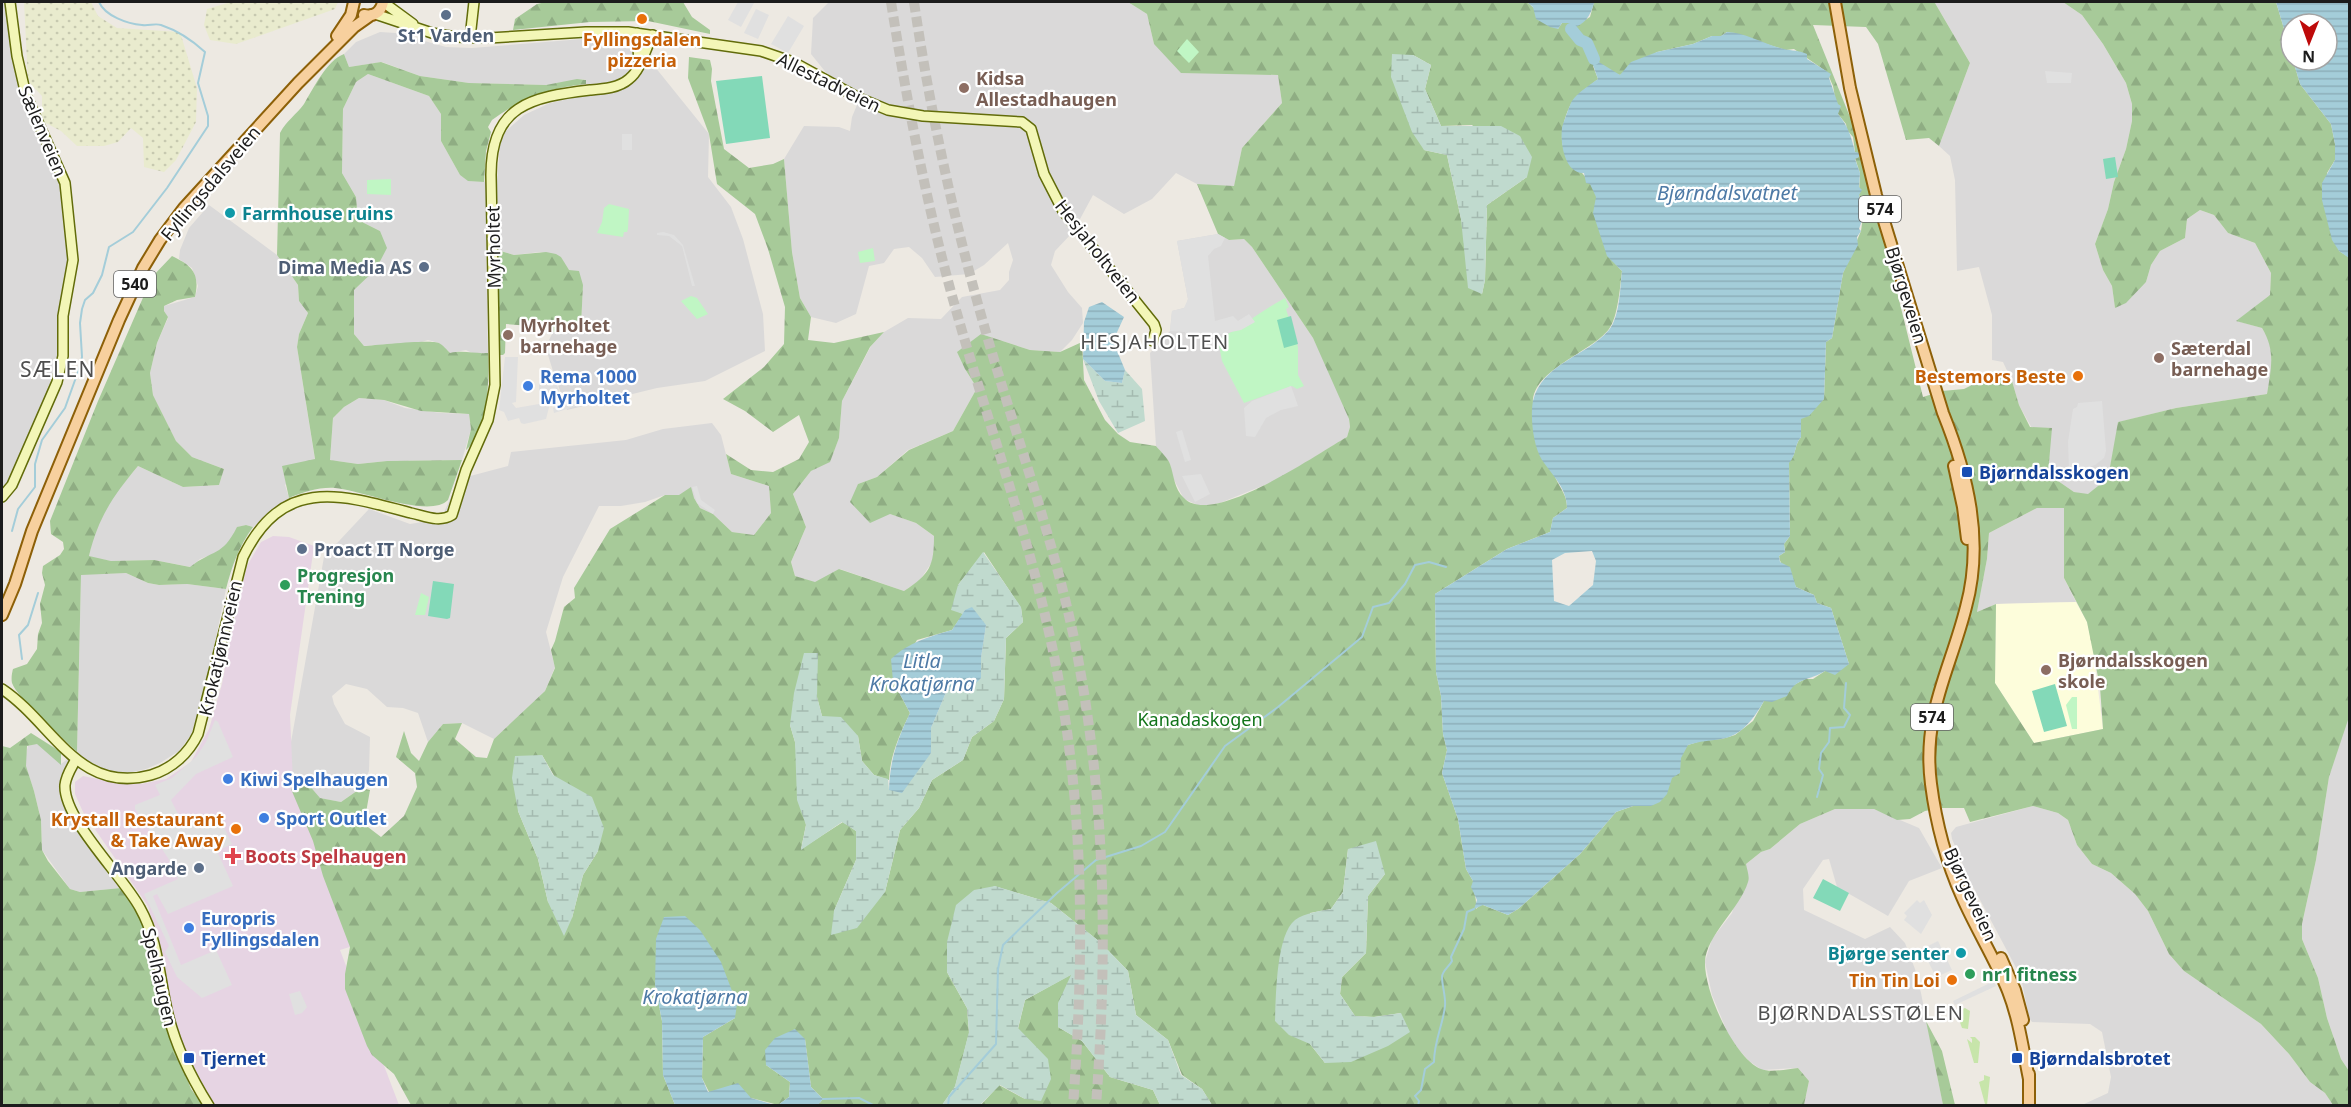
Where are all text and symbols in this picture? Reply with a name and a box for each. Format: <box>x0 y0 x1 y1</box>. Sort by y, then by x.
marker: St1 Varden <box>439 8 453 22</box>
marker: Fyllingsdalen pizzeria <box>635 12 649 26</box>
north arrow <box>2279 12 2339 72</box>
place label: St1 Varden <box>398 23 494 47</box>
place label: Fyllingsdalen pizzeria <box>583 27 701 72</box>
text: N <box>2302 46 2315 68</box>
street label: Allestadveien <box>773 47 885 117</box>
place label: Kidsa Allestadhaugen <box>976 66 1117 111</box>
marker: Kidsa Allestadhaugen <box>957 81 971 95</box>
street label: Sælenveien <box>13 82 73 180</box>
street label: Fyllingsdalsveien <box>155 121 265 245</box>
water label: Bjørndalsvatnet <box>1657 179 1798 206</box>
street label: Hesjaholtveien <box>1050 194 1146 308</box>
road number: 574 <box>1859 196 1901 222</box>
place label: Farmhouse ruins <box>242 201 393 225</box>
street label: Myrholtet <box>480 205 506 289</box>
marker: Farmhouse ruins <box>223 206 237 220</box>
street label: Bjørgeveien <box>1881 243 1933 347</box>
place label: Dima Media AS <box>278 255 412 279</box>
marker: Dima Media AS <box>417 260 431 274</box>
road number: 540 <box>114 271 156 297</box>
place label: Myrholtet barnehage <box>520 313 617 358</box>
marker: Myrholtet barnehage <box>501 328 515 342</box>
district label: HESJAHOLTEN <box>1080 328 1230 355</box>
place label: Sæterdal barnehage <box>2171 336 2268 381</box>
marker: Sæterdal barnehage <box>2152 351 2166 365</box>
district label: SÆLEN <box>20 355 96 383</box>
place label: Rema 1000 Myrholtet <box>540 364 637 409</box>
place label: Bestemors Beste <box>1915 364 2066 388</box>
marker: Bestemors Beste <box>2071 369 2085 383</box>
marker: Rema 1000 Myrholtet <box>521 379 535 393</box>
place label: Bjørndalsskogen <box>1979 460 2129 484</box>
marker: Bjørndalsskogen <box>1960 465 1974 479</box>
place label: Proact IT Norge <box>314 537 455 561</box>
marker: Proact IT Norge <box>295 542 309 556</box>
place label: Progresjon Trening <box>297 563 394 608</box>
street label: Krokatjønnveien <box>193 578 247 718</box>
marker: Progresjon Trening <box>278 578 292 592</box>
water label: Litla Krokatjørna <box>869 647 975 697</box>
place label: Bjørndalsskogen skole <box>2058 648 2208 693</box>
marker: Bjørndalsskogen skole <box>2039 663 2053 677</box>
road number: 574 <box>1911 704 1953 730</box>
park label: Kanadaskogen <box>1137 707 1263 731</box>
place label: Kiwi Spelhaugen <box>240 767 388 791</box>
marker: Kiwi Spelhaugen <box>221 772 235 786</box>
place label: Sport Outlet <box>276 806 387 830</box>
place label: Krystall Restaurant & Take Away <box>51 807 225 852</box>
marker: Sport Outlet <box>257 811 271 825</box>
marker: Krystall Restaurant & Take Away <box>229 822 243 836</box>
street label: Bjørgeveien <box>1939 843 2003 945</box>
place label: Boots Spelhaugen <box>245 844 406 868</box>
marker: Boots Spelhaugen <box>226 849 240 863</box>
place label: Angarde <box>111 856 187 880</box>
marker: Angarde <box>192 861 206 875</box>
place label: Europris Fyllingsdalen <box>201 906 319 951</box>
marker: Europris Fyllingsdalen <box>182 921 196 935</box>
street label: Spelhaugen <box>137 925 183 1029</box>
place label: Bjørge senter <box>1828 941 1949 965</box>
marker: Bjørge senter <box>1954 946 1968 960</box>
place label: nr1 fitness <box>1982 962 2077 986</box>
marker: nr1 fitness <box>1963 967 1977 981</box>
place label: Tin Tin Loi <box>1849 968 1940 992</box>
marker: Tin Tin Loi <box>1945 973 1959 987</box>
water label: Krokatjørna <box>642 983 748 1010</box>
district label: BJØRNDALSSTØLEN <box>1758 999 1964 1026</box>
place label: Tjernet <box>201 1046 266 1070</box>
place label: Bjørndalsbrotet <box>2029 1046 2171 1070</box>
marker: Tjernet <box>182 1051 196 1065</box>
marker: Bjørndalsbrotet <box>2010 1051 2024 1065</box>

